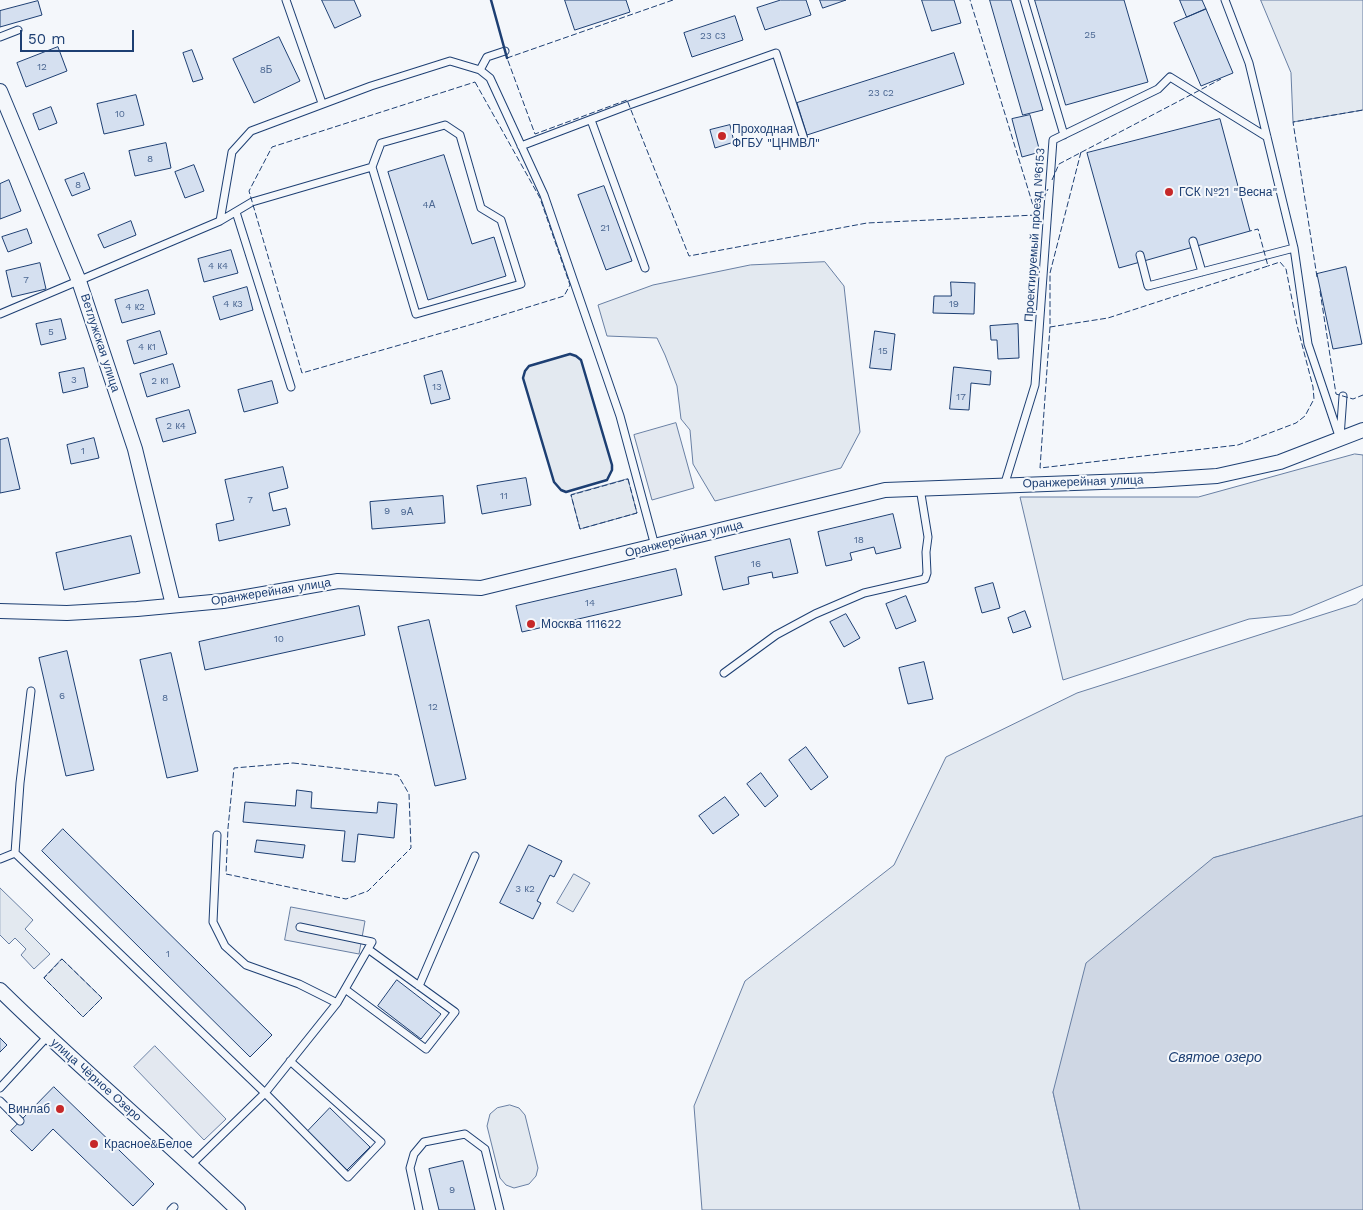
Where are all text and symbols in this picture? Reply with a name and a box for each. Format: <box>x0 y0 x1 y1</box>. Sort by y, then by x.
scale bar <box>22 20 136 52</box>
house number: 25 <box>1084 29 1096 41</box>
text: 50 m <box>28 30 65 48</box>
house number: 23 с3 <box>700 30 726 42</box>
house number: 12 <box>37 61 47 73</box>
house number: 8Б <box>260 64 272 76</box>
house number: 23 с2 <box>868 87 894 99</box>
house number: 10 <box>115 108 125 120</box>
place label: Проходная ФГБУ "ЦНМВЛ" <box>732 122 820 150</box>
marker: Проходная ФГБУ "ЦНМВЛ" <box>716 130 728 142</box>
street label: Проектируемый проезд №6153 <box>1022 147 1048 323</box>
house number: 8 <box>147 153 153 165</box>
house number: 8 <box>75 179 81 191</box>
place label: ГСК №21 "Весна" <box>1179 185 1277 199</box>
marker: ГСК №21 "Весна" <box>1163 186 1175 198</box>
house number: 4А <box>423 199 435 211</box>
house number: 21 <box>600 222 610 234</box>
house number: 4 к4 <box>208 260 228 272</box>
house number: 7 <box>23 274 29 286</box>
street label: Ветлужская улица <box>77 292 123 394</box>
house number: 4 к3 <box>223 298 243 310</box>
house number: 19 <box>949 298 959 310</box>
house number: 4 к2 <box>125 301 145 313</box>
house number: 5 <box>48 326 54 338</box>
house number: 4 к1 <box>138 341 156 353</box>
house number: 15 <box>878 345 888 357</box>
house number: 3 <box>71 374 77 386</box>
house number: 2 к1 <box>151 375 169 387</box>
house number: 13 <box>432 381 442 393</box>
house number: 17 <box>956 391 966 403</box>
house number: 2 к4 <box>166 420 186 432</box>
house number: 1 <box>81 445 85 457</box>
street label: Оранжерейная улица <box>1022 473 1144 491</box>
house number: 11 <box>500 490 508 502</box>
house number: 7 <box>247 494 253 506</box>
house number: 9 <box>384 505 390 517</box>
house number: 9А <box>401 506 413 518</box>
street label: Оранжерейная улица <box>624 517 744 561</box>
house number: 18 <box>854 534 864 546</box>
house number: 16 <box>751 558 761 570</box>
street label: Оранжерейная улица <box>210 575 332 609</box>
house number: 14 <box>585 597 595 609</box>
place label: Москва 111622 <box>541 617 621 631</box>
marker: Москва 111622 <box>525 618 537 630</box>
house number: 10 <box>274 633 284 645</box>
house number: 6 <box>59 690 65 702</box>
house number: 8 <box>162 692 168 704</box>
house number: 12 <box>428 701 438 713</box>
house number: 3 к2 <box>515 883 535 895</box>
house number: 1 <box>166 948 170 960</box>
street label: улица Чёрное Озеро <box>48 1035 144 1125</box>
water label: Святое озеро <box>1168 1050 1262 1066</box>
place label: Винлаб <box>8 1102 50 1116</box>
marker: Винлаб <box>54 1103 66 1115</box>
place label: Красное&Белое <box>104 1137 192 1151</box>
marker: Красное&Белое <box>88 1138 100 1150</box>
house number: 9 <box>449 1184 455 1196</box>

